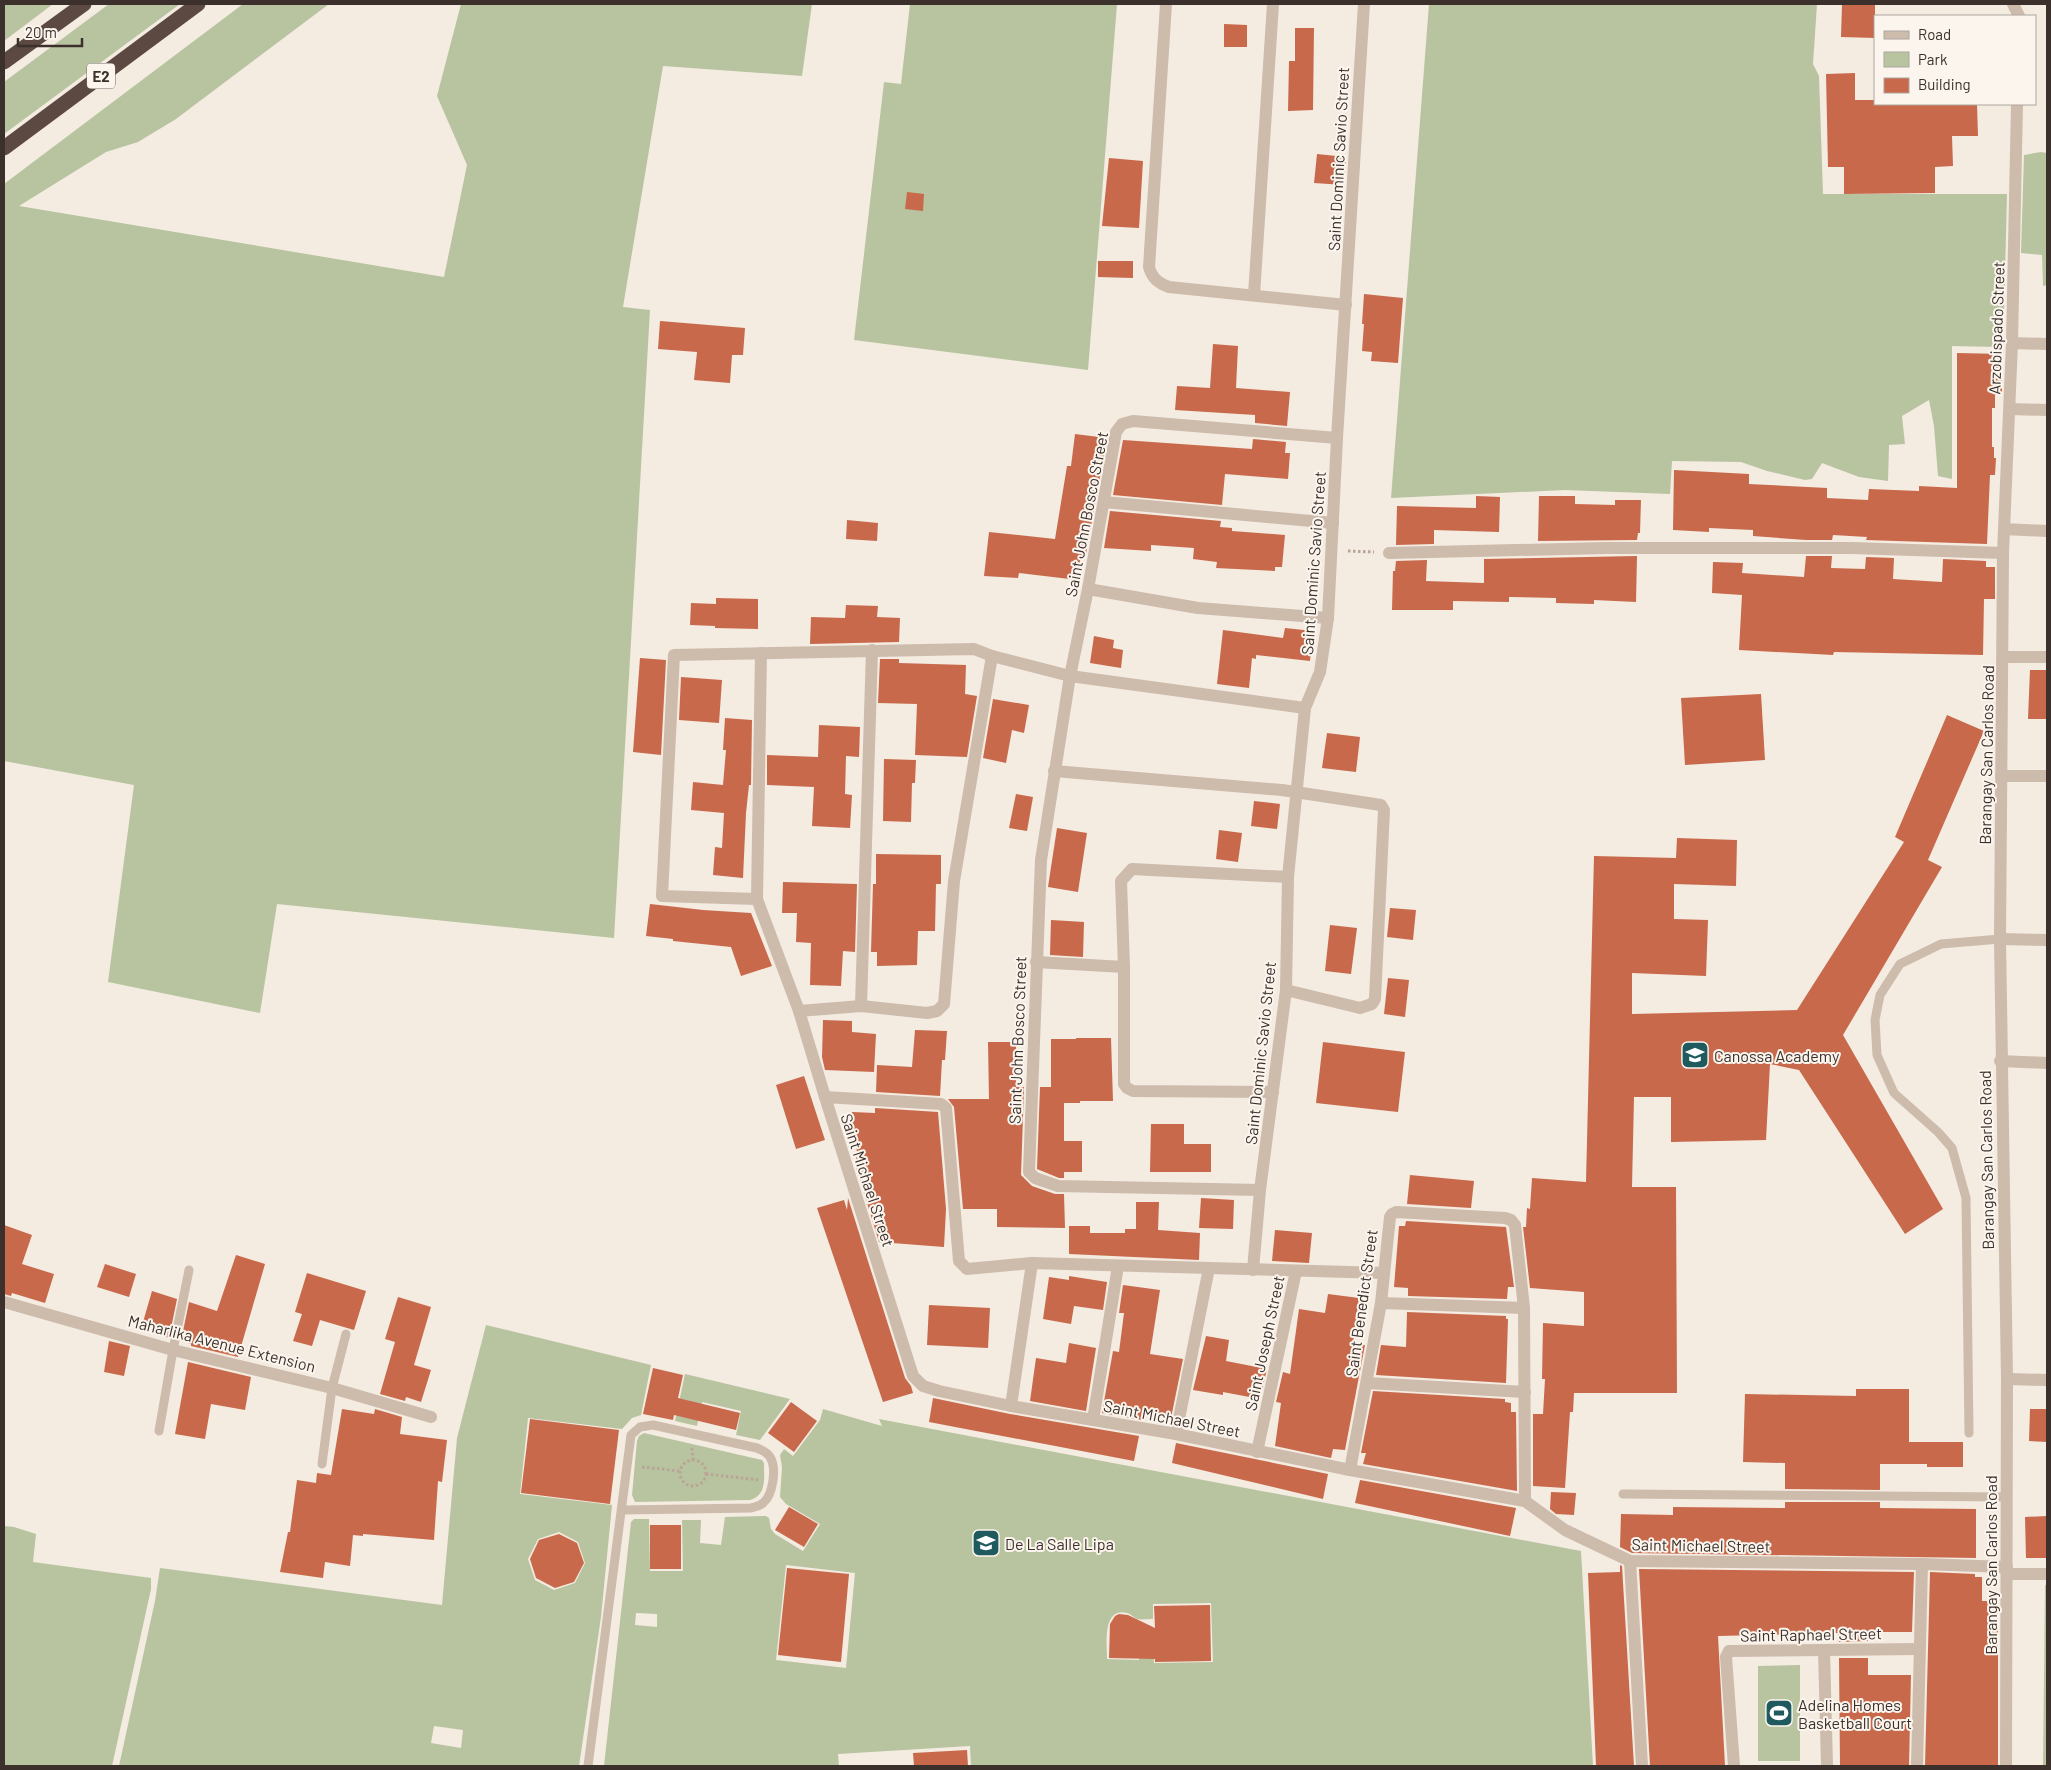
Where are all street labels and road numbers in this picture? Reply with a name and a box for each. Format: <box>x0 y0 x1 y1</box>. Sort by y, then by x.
road number: E2 <box>87 64 115 88</box>
street label: Saint Dominic Savio Street <box>1324 67 1352 251</box>
street label: Arzobispado Street <box>1984 261 2008 395</box>
street label: Saint John Bosco Street <box>1061 430 1111 598</box>
street label: Saint Dominic Savio Street <box>1297 471 1329 655</box>
street label: Barangay San Carlos Road <box>1975 665 1997 845</box>
street label: Saint John Bosco Street <box>1005 956 1029 1124</box>
street label: Saint Dominic Savio Street <box>1241 960 1279 1146</box>
street label: Barangay San Carlos Road <box>1975 1070 1997 1250</box>
street label: Saint Michael Street <box>837 1111 899 1249</box>
street label: Saint Benedict Street <box>1341 1228 1381 1378</box>
street label: Saint Joseph Street <box>1240 1274 1288 1412</box>
street label: Maharlika Avenue Extension <box>126 1311 318 1375</box>
street label: Saint Michael Street <box>1102 1395 1242 1441</box>
street label: Barangay San Carlos Road <box>1981 1475 2000 1655</box>
street label: Saint Michael Street <box>1631 1534 1771 1556</box>
street label: Saint Raphael Street <box>1740 1623 1882 1645</box>

